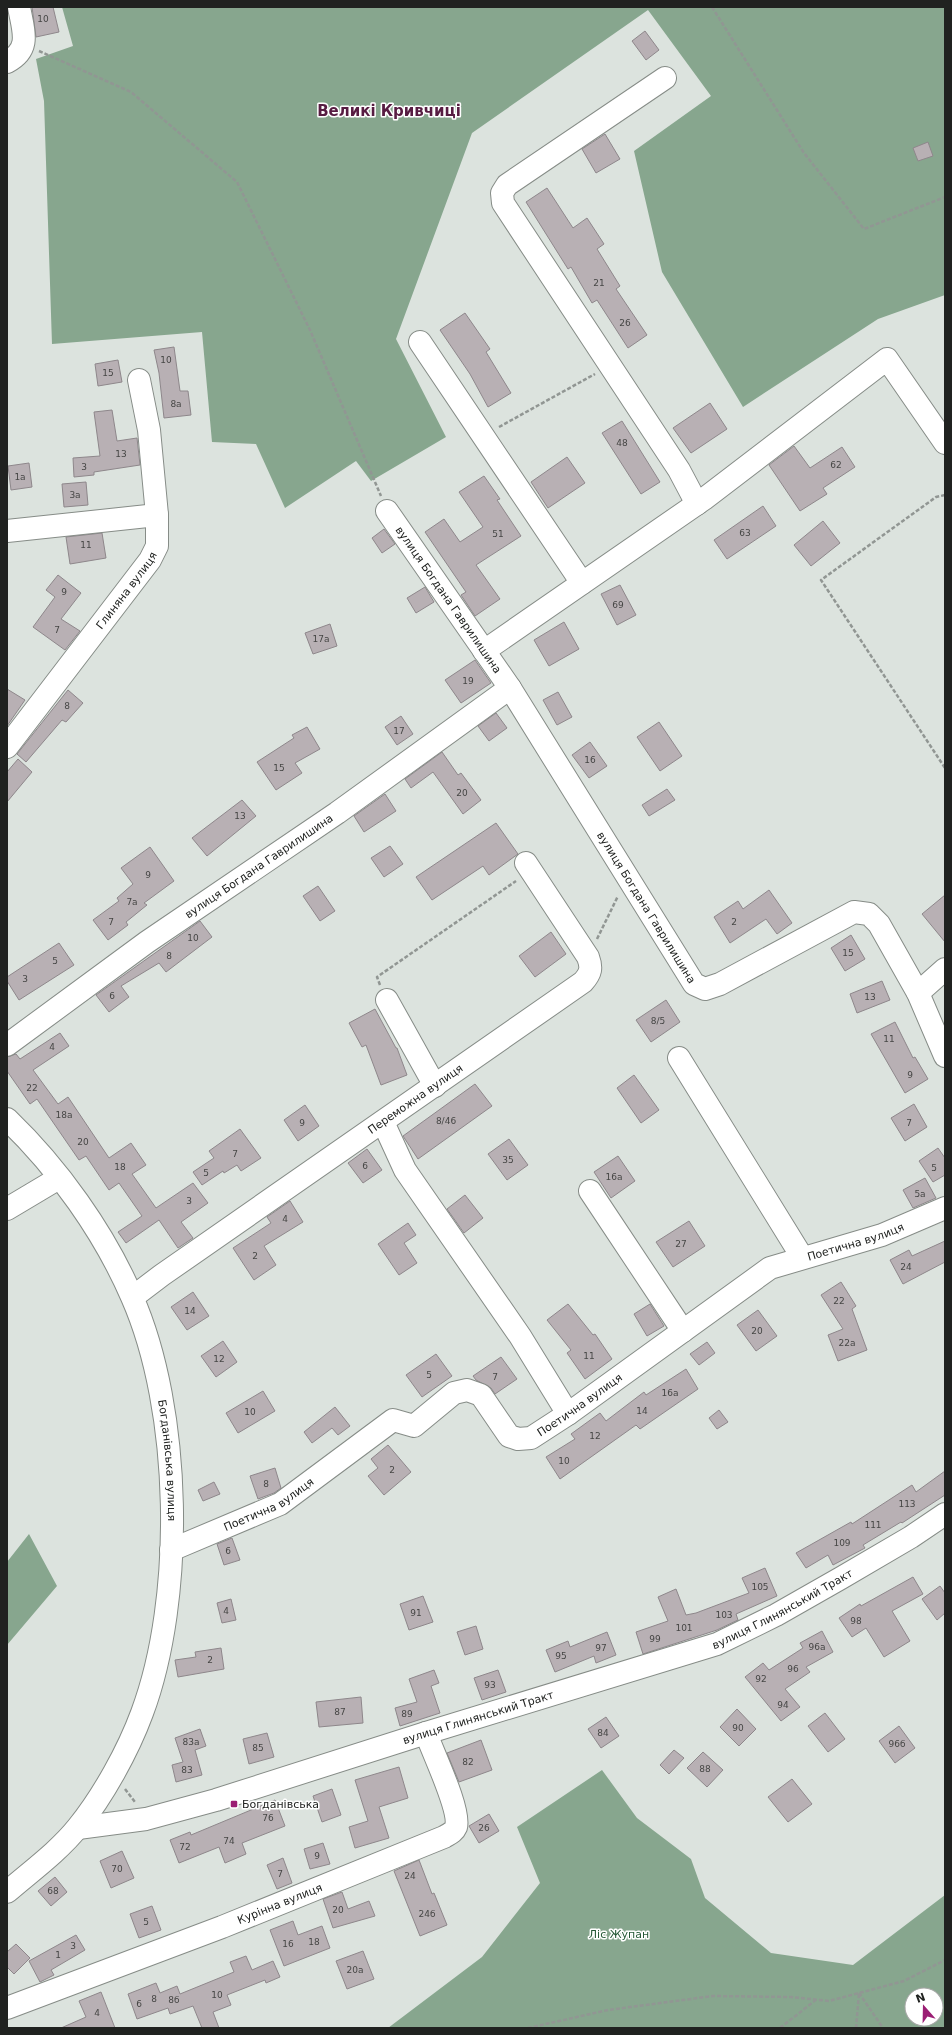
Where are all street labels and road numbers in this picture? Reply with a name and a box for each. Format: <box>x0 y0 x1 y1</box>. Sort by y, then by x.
street label: вулиця Богдана Гаврилишина <box>393 524 504 676</box>
street label: Глиняна вулиця <box>94 550 160 632</box>
street label: вулиця Богдана Гаврилишина <box>183 812 336 921</box>
street label: вулиця Богдана Гаврилишина <box>594 830 698 986</box>
street label: Переможна вулиця <box>366 1062 465 1137</box>
street label: Поетична вулиця <box>806 1220 906 1264</box>
street label: Поетична вулиця <box>535 1371 625 1439</box>
street label: Богданівська вулиця <box>155 1399 178 1521</box>
street label: Поетична вулиця <box>222 1475 316 1534</box>
street label: вулиця Глинянський Тракт <box>711 1566 856 1652</box>
street label: вулиця Глинянський Тракт <box>401 1688 556 1747</box>
street label: Курінна вулиця <box>236 1881 324 1927</box>

